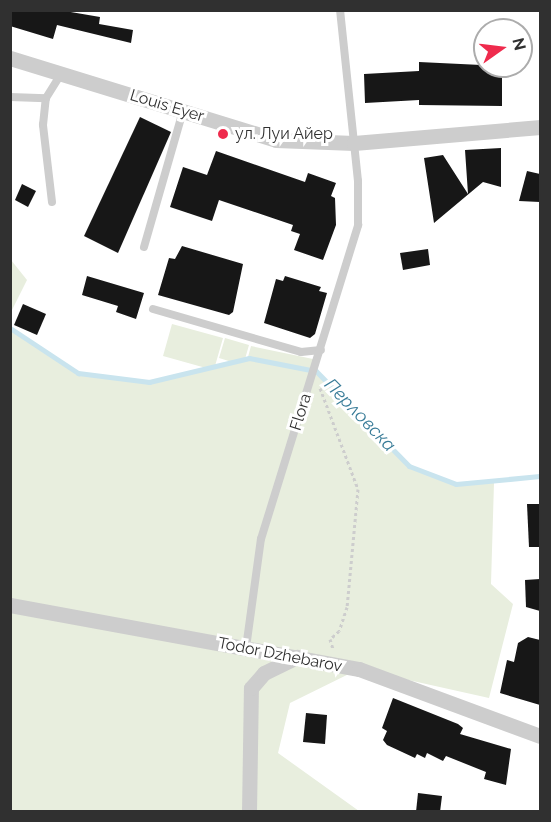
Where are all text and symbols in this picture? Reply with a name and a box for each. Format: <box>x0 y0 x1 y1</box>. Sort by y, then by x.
north arrow <box>473 18 533 78</box>
text: N <box>508 36 530 52</box>
street label: Louis Eyer <box>128 86 206 126</box>
place label: ул. Луи Айер <box>235 124 333 144</box>
marker: ул. Луи Айер <box>216 127 230 141</box>
water label: Перловска <box>320 374 400 456</box>
street label: Flora <box>286 391 316 433</box>
street label: Todor Dzhebarov <box>216 634 344 676</box>

